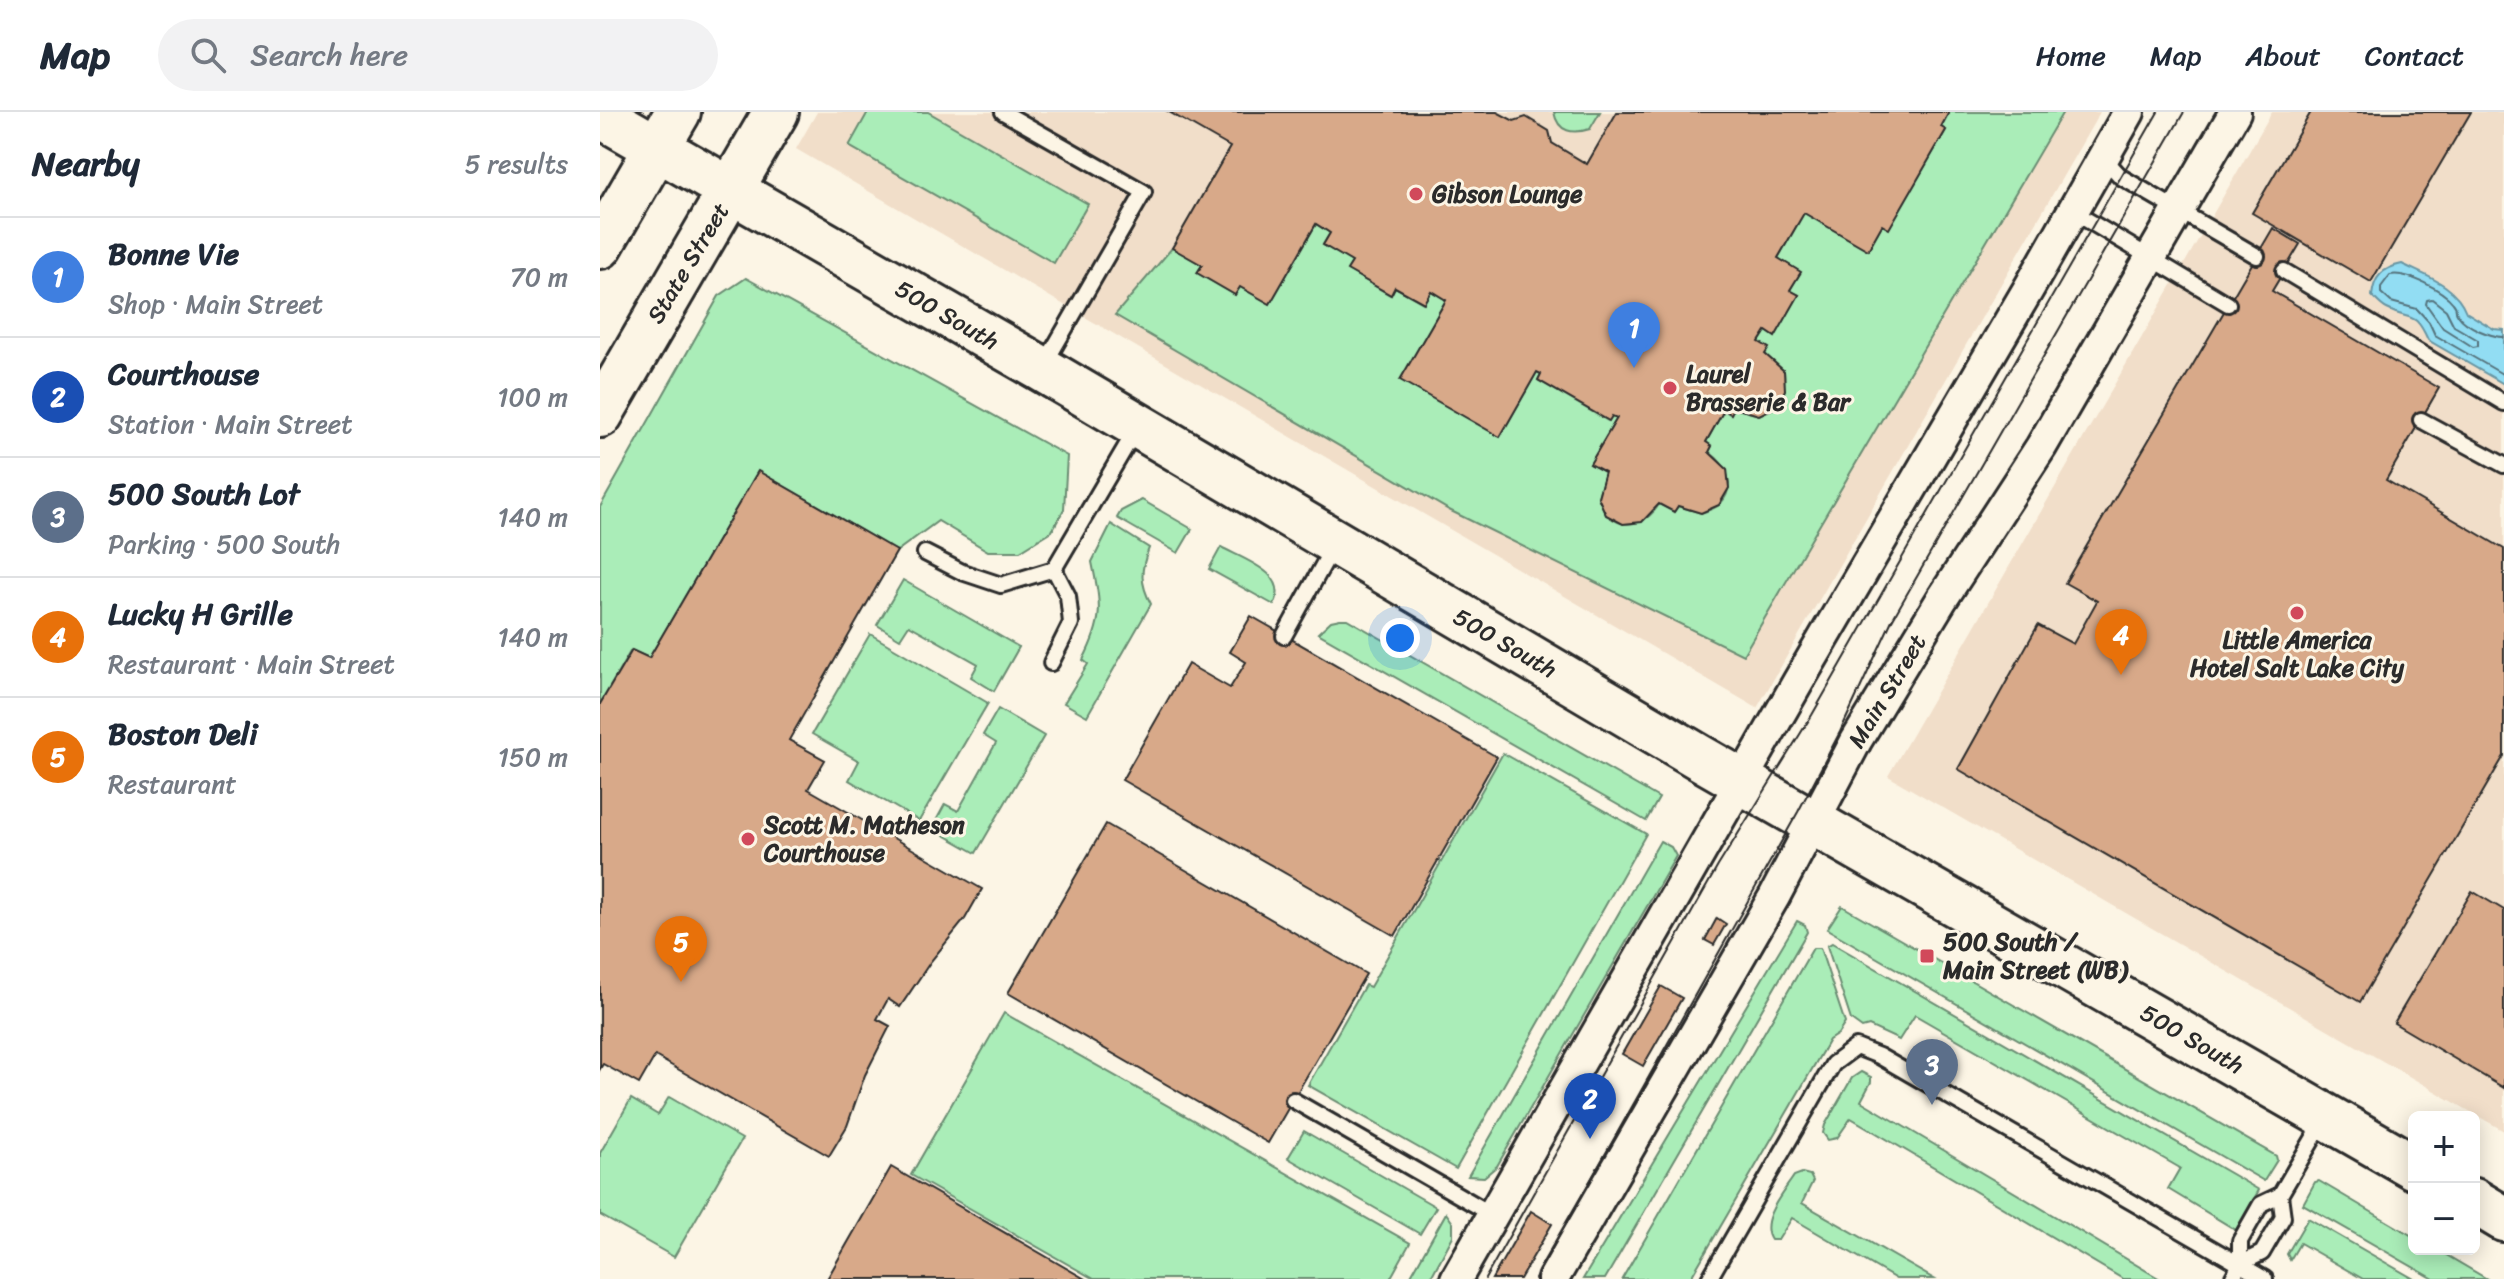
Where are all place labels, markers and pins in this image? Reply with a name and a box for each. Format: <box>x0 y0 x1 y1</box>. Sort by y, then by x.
place label: Gibson Lounge <box>1432 173 1583 215</box>
marker: Gibson Lounge <box>1407 185 1425 203</box>
pin: 1 <box>1608 302 1660 368</box>
place label: Laurel Brasserie & Bar <box>1686 353 1852 423</box>
marker: Laurel Brasserie & Bar <box>1661 379 1679 397</box>
marker: Little America Hotel Salt Lake City <box>2288 604 2306 622</box>
pin: 4 <box>2095 609 2147 675</box>
place label: Little America Hotel Salt Lake City <box>2190 619 2405 689</box>
place label: Scott M. Matheson Courthouse <box>763 804 965 874</box>
marker: Scott M. Matheson Courthouse <box>739 830 757 848</box>
pin: 5 <box>655 916 707 982</box>
place label: 500 South / Main Street (WB) <box>1942 921 2129 991</box>
marker: 500 South / Main Street (WB) <box>1918 947 1936 965</box>
pin: 3 <box>1906 1039 1958 1105</box>
pin: 2 <box>1564 1073 1616 1139</box>

